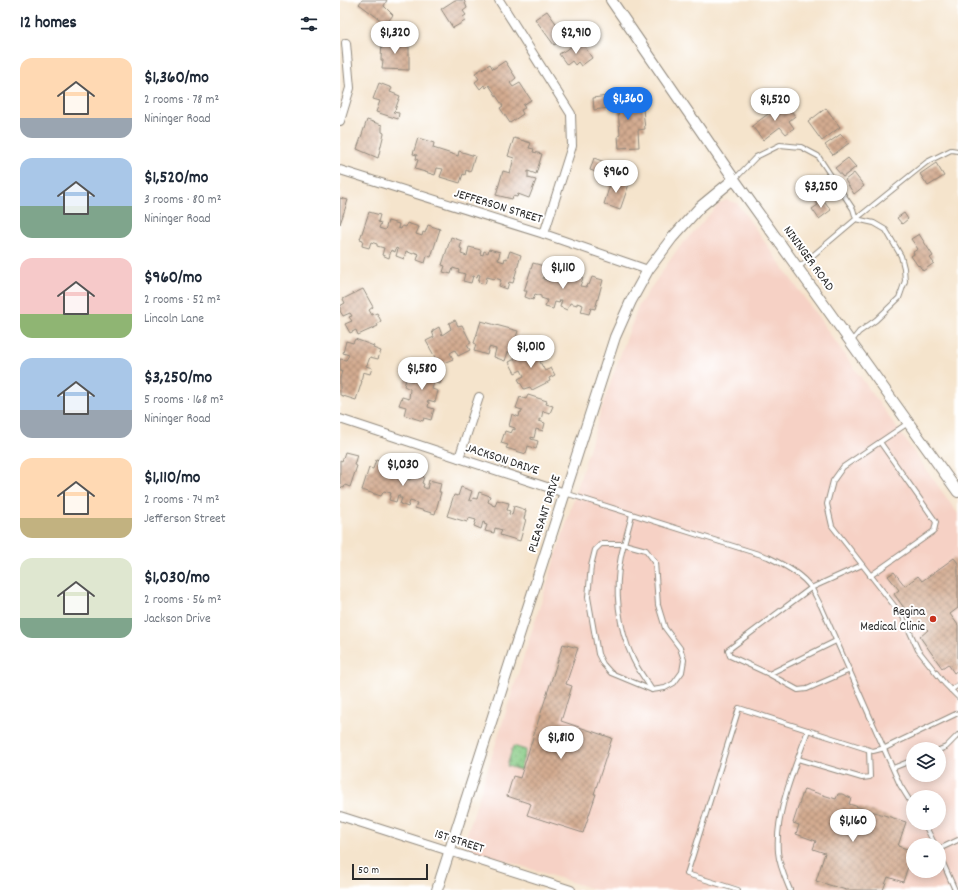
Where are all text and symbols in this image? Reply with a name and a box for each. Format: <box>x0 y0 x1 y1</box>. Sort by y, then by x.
text: 12 homes <box>20 12 77 36</box>
icon: filters <box>298 13 320 35</box>
pin: $1,320 <box>362 21 428 55</box>
pin: $2,910 <box>543 21 609 55</box>
text: $1,320 <box>380 24 410 43</box>
text: $2,910 <box>561 24 591 43</box>
text: $1,360/mo <box>144 67 209 91</box>
icon: home <box>52 74 100 122</box>
pin: $1,360 <box>595 87 661 121</box>
pin: $1,520 <box>742 88 808 122</box>
text: $1,360 <box>612 90 644 109</box>
text: 2 rooms · 78 m² <box>144 91 219 110</box>
text: $1,520 <box>760 91 790 110</box>
text: Nininger Road <box>144 110 211 129</box>
pin: $960 <box>592 160 640 194</box>
text: $960 <box>603 163 629 182</box>
text: $1,520/mo <box>144 167 208 191</box>
icon: home <box>52 174 100 222</box>
pin: $3,250 <box>788 175 854 209</box>
text: $3,250 <box>804 178 838 197</box>
street label: JEFFERSON STREET <box>452 185 544 229</box>
text: 3 rooms · 80 m² <box>144 191 221 210</box>
text: Nininger Road <box>144 210 211 229</box>
street label: NININGER ROAD <box>778 222 838 296</box>
pin: $1,110 <box>530 256 596 290</box>
text: $1,110 <box>551 259 575 278</box>
text: $960/mo <box>144 267 202 291</box>
icon: home <box>52 274 100 322</box>
text: 2 rooms · 52 m² <box>144 291 221 310</box>
text: Lincoln Lane <box>144 310 204 329</box>
pin: $1,010 <box>498 335 564 369</box>
text: $1,010 <box>517 338 545 357</box>
pin: $1,580 <box>389 357 455 391</box>
text: $1,580 <box>407 360 437 379</box>
text: $3,250/mo <box>144 367 212 391</box>
icon: home <box>52 374 100 422</box>
text: 5 rooms · 168 m² <box>144 391 224 410</box>
text: Nininger Road <box>144 410 211 429</box>
street label: JACKSON DRIVE <box>463 439 541 481</box>
pin: $1,030 <box>370 453 436 487</box>
text: $1,030 <box>387 456 419 475</box>
text: $1,110/mo <box>144 467 200 491</box>
street label: PLEASANT DRIVE <box>523 473 567 555</box>
icon: home <box>52 474 100 522</box>
text: 2 rooms · 74 m² <box>144 491 219 510</box>
text: Jefferson Street <box>144 510 226 529</box>
text: $1,030/mo <box>144 567 210 591</box>
icon: home <box>52 574 100 622</box>
text: 2 rooms · 56 m² <box>144 591 221 610</box>
place label: Regina Medical Clinic <box>860 603 926 637</box>
text: Jackson Drive <box>144 610 211 629</box>
marker: Regina Medical Clinic <box>928 614 938 624</box>
pin: $1,810 <box>528 726 594 760</box>
text: $1,810 <box>547 729 575 748</box>
map controls <box>906 742 946 878</box>
button: layers <box>906 742 946 782</box>
button: + <box>906 790 946 830</box>
pin: $1,160 <box>820 809 886 843</box>
text: $1,160 <box>839 812 867 831</box>
street label: 1ST STREET <box>432 825 486 859</box>
button: − <box>906 838 946 878</box>
scale bar <box>352 862 428 881</box>
text: 50 m <box>358 863 379 879</box>

